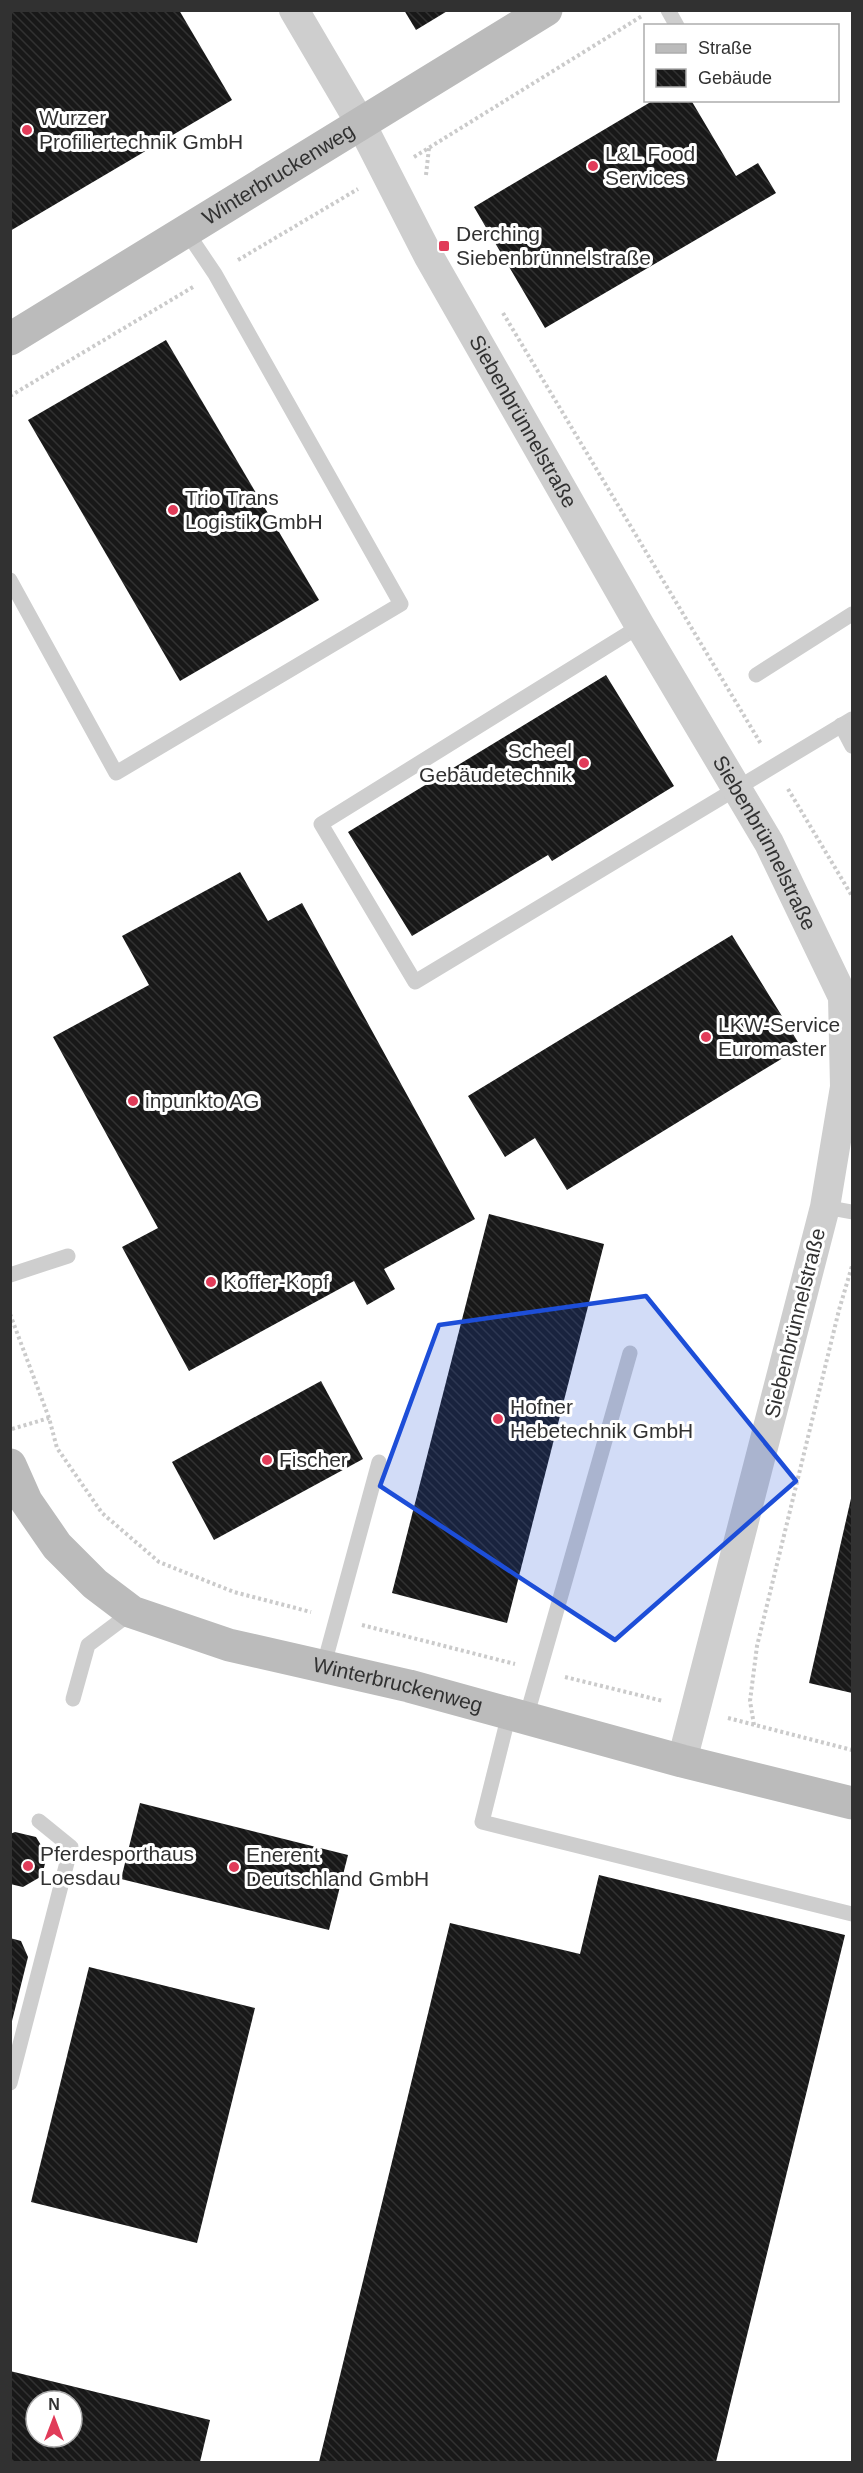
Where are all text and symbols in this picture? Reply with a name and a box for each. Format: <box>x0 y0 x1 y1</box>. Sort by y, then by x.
legend <box>644 24 839 102</box>
text: Straße <box>698 38 752 58</box>
text: Gebäude <box>698 68 772 88</box>
place label: Wurzer Profiliertechnik GmbH <box>39 106 243 153</box>
street label: Winterbruckenweg <box>198 118 358 229</box>
marker: Wurzer Profiliertechnik GmbH <box>20 123 34 137</box>
place label: L&L Food Services <box>605 142 695 189</box>
marker: L&L Food Services <box>586 159 600 173</box>
place label: Derching Siebenbrünnelstraße <box>456 222 651 269</box>
marker: Derching Siebenbrünnelstraße <box>437 239 451 253</box>
street label: Siebenbrünnelstraße <box>465 331 582 512</box>
place label: Trio Trans Logistik GmbH <box>185 486 323 533</box>
marker: Trio Trans Logistik GmbH <box>166 503 180 517</box>
place label: Scheel Gebäudetechnik <box>419 739 572 786</box>
street label: Siebenbrünnelstraße <box>709 751 821 934</box>
marker: Scheel Gebäudetechnik <box>577 756 591 770</box>
place label: LKW-Service Euromaster <box>718 1013 840 1060</box>
marker: LKW-Service Euromaster <box>699 1030 713 1044</box>
place label: inpunkto AG <box>145 1089 259 1112</box>
marker: inpunkto AG <box>126 1094 140 1108</box>
street label: Siebenbrünnelstraße <box>760 1226 829 1420</box>
place label: Koffer-Kopf <box>223 1270 329 1293</box>
marker: Koffer-Kopf <box>204 1275 218 1289</box>
place label: Hofner Hebetechnik GmbH <box>510 1395 693 1442</box>
marker: Hofner Hebetechnik GmbH <box>491 1412 505 1426</box>
place label: Fischer <box>279 1448 348 1471</box>
marker: Fischer <box>260 1453 274 1467</box>
street label: Winterbruckenweg <box>311 1652 485 1717</box>
place label: Pferdesporthaus Loesdau <box>40 1842 194 1889</box>
place label: Enerent Deutschland GmbH <box>246 1843 429 1890</box>
marker: Pferdesporthaus Loesdau <box>21 1859 35 1873</box>
marker: Enerent Deutschland GmbH <box>227 1860 241 1874</box>
north arrow <box>24 2389 84 2449</box>
text: N <box>48 2396 60 2413</box>

